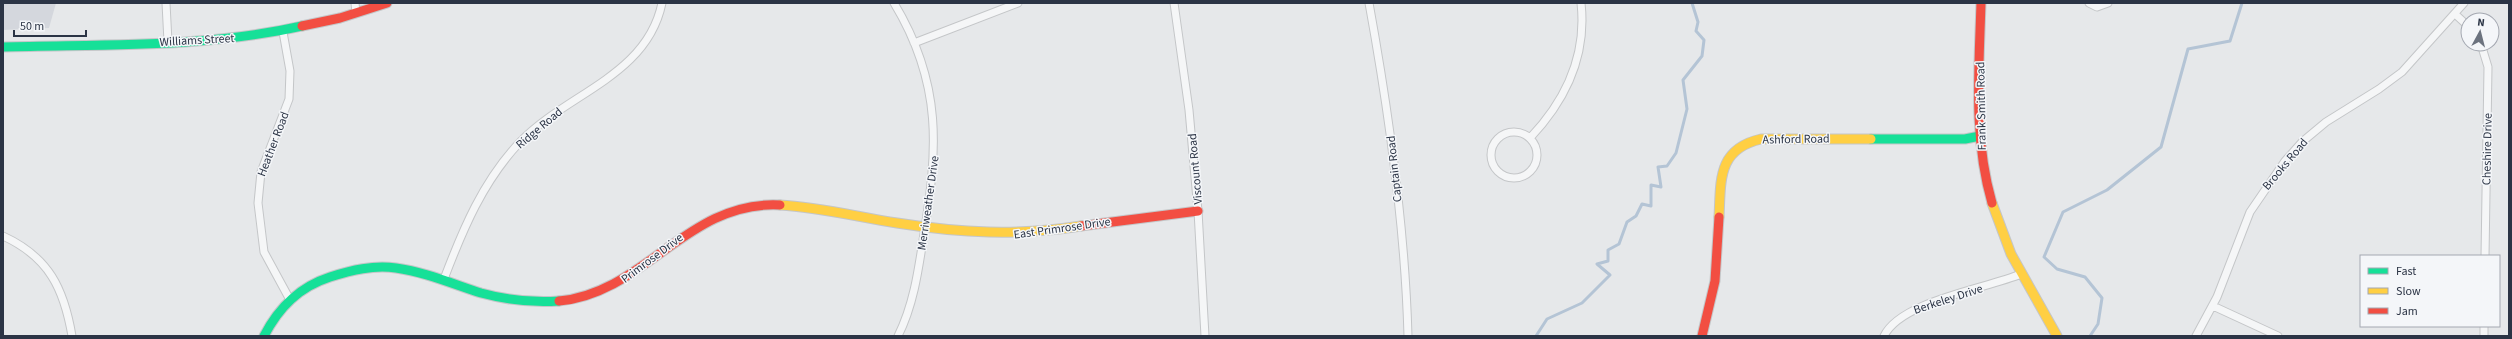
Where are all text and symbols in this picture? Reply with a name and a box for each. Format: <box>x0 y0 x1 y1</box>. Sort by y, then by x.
scale bar <box>14 12 86 38</box>
north arrow <box>2460 12 2500 52</box>
text: N <box>2477 15 2486 30</box>
text: 50 m <box>20 18 44 35</box>
street label: Williams Street <box>159 30 235 51</box>
street label: Frank Smith Road <box>1972 62 1991 150</box>
street label: Ridge Road <box>512 104 566 153</box>
street label: Heather Road <box>253 109 294 179</box>
street label: Cheshire Drive <box>2478 113 2497 185</box>
street label: Ashford Road <box>1762 130 1830 149</box>
street label: Viscount Road <box>1184 133 1207 205</box>
street label: Captain Road <box>1383 135 1406 203</box>
street label: Brooks Road <box>2259 135 2312 194</box>
street label: Merriweather Drive <box>913 155 944 251</box>
street label: East Primrose Drive <box>1013 213 1112 244</box>
street label: Primrose Drive <box>618 229 687 287</box>
legend <box>2360 255 2500 327</box>
text: Fast <box>2396 263 2416 280</box>
street label: Berkeley Drive <box>1911 280 1985 319</box>
text: Slow <box>2396 283 2421 300</box>
text: Jam <box>2396 303 2418 320</box>

